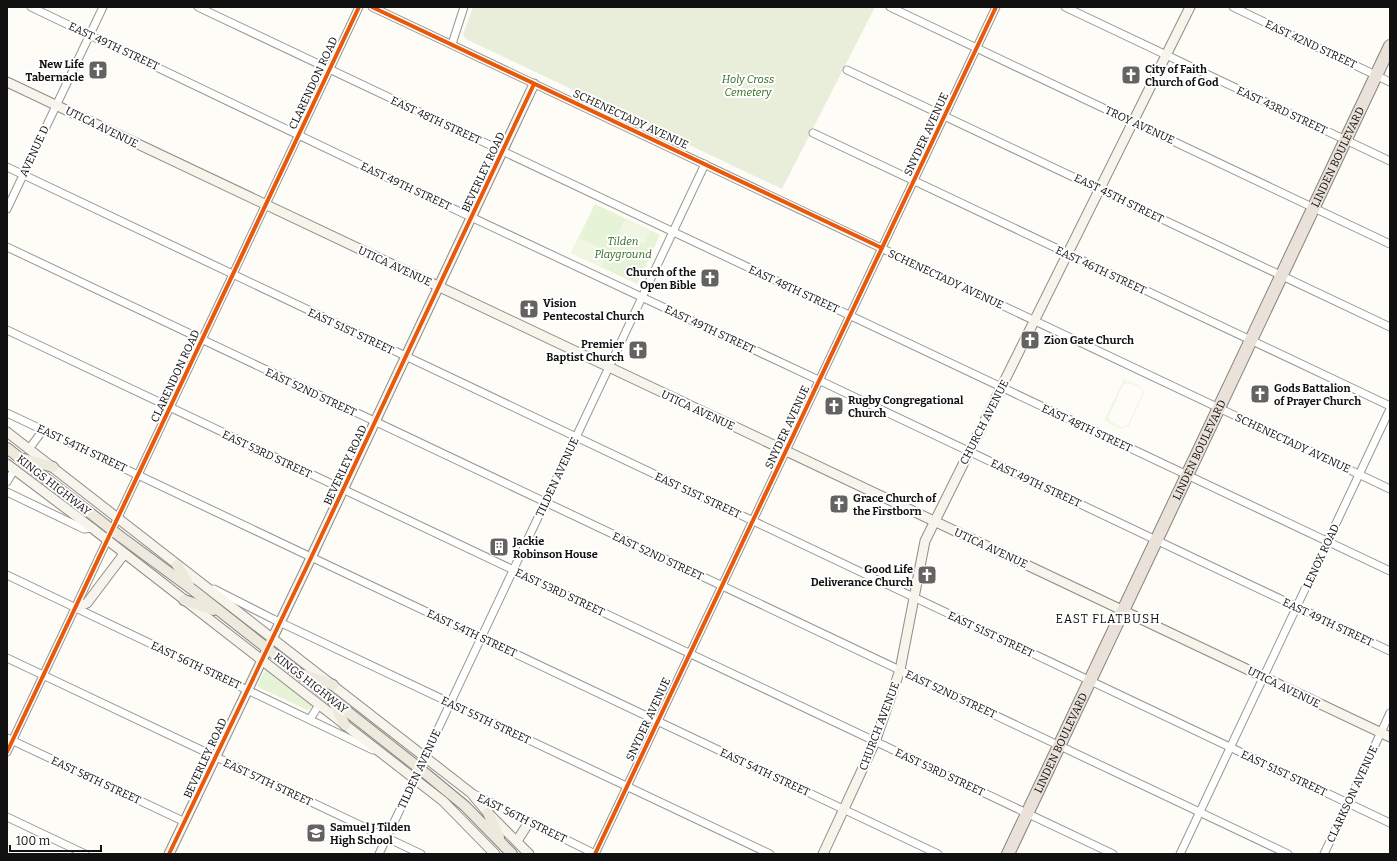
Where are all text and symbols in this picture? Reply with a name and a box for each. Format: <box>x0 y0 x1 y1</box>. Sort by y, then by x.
street label: EAST 42ND STREET <box>1263 18 1359 72</box>
street label: EAST 49TH STREET <box>66 20 162 73</box>
street label: CLARENDON ROAD <box>286 35 341 132</box>
place label: New Life Tabernacle <box>26 58 84 84</box>
church icon: New Life Tabernacle <box>87 59 109 81</box>
place label: City of Faith Church of God <box>1145 63 1219 89</box>
church icon: City of Faith Church of God <box>1120 64 1142 86</box>
park label: Holy Cross Cemetery <box>722 73 774 99</box>
street label: EAST 43RD STREET <box>1235 84 1329 137</box>
street label: SCHENECTADY AVENUE <box>571 87 691 152</box>
street label: SNYDER AVENUE <box>901 90 952 178</box>
street label: EAST 48TH STREET <box>389 94 483 147</box>
street label: UTICA AVENUE <box>63 104 141 151</box>
street label: TROY AVENUE <box>1103 104 1177 147</box>
street label: LINDEN BOULEVARD <box>1309 105 1367 209</box>
street label: AVENUE D <box>17 124 52 179</box>
street label: BEVERLEY ROAD <box>459 130 508 214</box>
street label: EAST 49TH STREET <box>358 160 454 213</box>
street label: EAST 45TH STREET <box>1072 171 1166 226</box>
park label: Tilden Playground <box>594 235 652 261</box>
street label: UTICA AVENUE <box>356 244 434 289</box>
street label: EAST 46TH STREET <box>1053 244 1149 297</box>
street label: SCHENECTADY AVENUE <box>886 247 1006 312</box>
street label: EAST 48TH STREET <box>747 263 841 316</box>
place label: Church of the Open Bible <box>626 266 696 292</box>
church icon: Church of the Open Bible <box>699 267 721 289</box>
place label: Vision Pentecostal Church <box>543 297 644 323</box>
church icon: Vision Pentecostal Church <box>518 298 540 320</box>
street label: EAST 49TH STREET <box>662 303 758 356</box>
street label: EAST 51ST STREET <box>306 306 396 357</box>
street label: CLARENDON ROAD <box>148 328 203 425</box>
church icon: Zion Gate Church <box>1019 329 1041 351</box>
place label: Zion Gate Church <box>1044 334 1134 347</box>
place label: Premier Baptist Church <box>546 338 625 364</box>
church icon: Premier Baptist Church <box>627 339 649 361</box>
street label: EAST 52ND STREET <box>263 366 359 419</box>
street label: CHURCH AVENUE <box>957 377 1012 467</box>
place label: Gods Battalion of Prayer Church <box>1274 382 1361 408</box>
street label: SNYDER AVENUE <box>762 383 813 471</box>
church icon: Gods Battalion of Prayer Church <box>1249 383 1271 405</box>
street label: UTICA AVENUE <box>659 388 737 433</box>
place label: Rugby Congregational Church <box>848 394 964 420</box>
church icon: Rugby Congregational Church <box>823 395 845 417</box>
street label: LINDEN BOULEVARD <box>1170 398 1229 502</box>
street label: EAST 48TH STREET <box>1040 402 1134 455</box>
street label: SCHENECTADY AVENUE <box>1233 411 1353 476</box>
street label: EAST 54TH STREET <box>35 422 129 475</box>
street label: BEVERLEY ROAD <box>321 423 370 507</box>
street label: EAST 53RD STREET <box>220 428 314 481</box>
street label: TILDEN AVENUE <box>533 435 582 519</box>
street label: KINGS HIGHWAY <box>14 452 94 519</box>
street label: EAST 49TH STREET <box>988 457 1084 510</box>
street label: EAST 51ST STREET <box>653 470 743 521</box>
place label: Grace Church of the Firstborn <box>853 492 937 518</box>
church icon: Grace Church of the Firstborn <box>828 493 850 515</box>
street label: LENOX ROAD <box>1301 522 1342 590</box>
street label: UTICA AVENUE <box>952 526 1030 571</box>
street label: EAST 52ND STREET <box>610 530 706 583</box>
place label: Jackie Robinson House <box>512 535 598 561</box>
building icon: Jackie Robinson House <box>488 536 510 558</box>
place label: Good Life Deliverance Church <box>811 563 913 589</box>
church icon: Good Life Deliverance Church <box>916 564 938 586</box>
street label: EAST 53RD STREET <box>513 566 607 619</box>
street label: EAST 49TH STREET <box>1280 596 1376 649</box>
street label: EAST 54TH STREET <box>425 607 519 660</box>
street label: EAST 51ST STREET <box>946 609 1036 660</box>
district label: EAST FLATBUSH <box>1055 612 1161 626</box>
street label: EAST 56TH STREET <box>149 639 243 692</box>
street label: KINGS HIGHWAY <box>271 650 351 717</box>
street label: UTICA AVENUE <box>1245 664 1323 711</box>
street label: EAST 52ND STREET <box>903 668 999 721</box>
street label: SNYDER AVENUE <box>623 675 674 763</box>
street label: CHURCH AVENUE <box>857 680 902 772</box>
street label: LINDEN BOULEVARD <box>1032 691 1090 795</box>
street label: EAST 55TH STREET <box>439 694 533 747</box>
street label: BEVERLEY ROAD <box>181 716 230 800</box>
street label: TILDEN AVENUE <box>395 727 444 811</box>
street label: CLARKSON AVENUE <box>1324 744 1381 845</box>
street label: EAST 54TH STREET <box>718 746 812 799</box>
street label: EAST 53RD STREET <box>893 746 987 799</box>
street label: EAST 51ST STREET <box>1239 748 1329 799</box>
street label: EAST 58TH STREET <box>49 754 143 807</box>
street label: EAST 57TH STREET <box>221 756 315 809</box>
street label: EAST 56TH STREET <box>475 791 569 846</box>
place label: Samuel J Tilden High School <box>330 821 411 847</box>
school or university icon: Samuel J Tilden High School <box>305 822 327 844</box>
scale bar <box>10 827 101 853</box>
text: 100 m <box>16 834 51 848</box>

